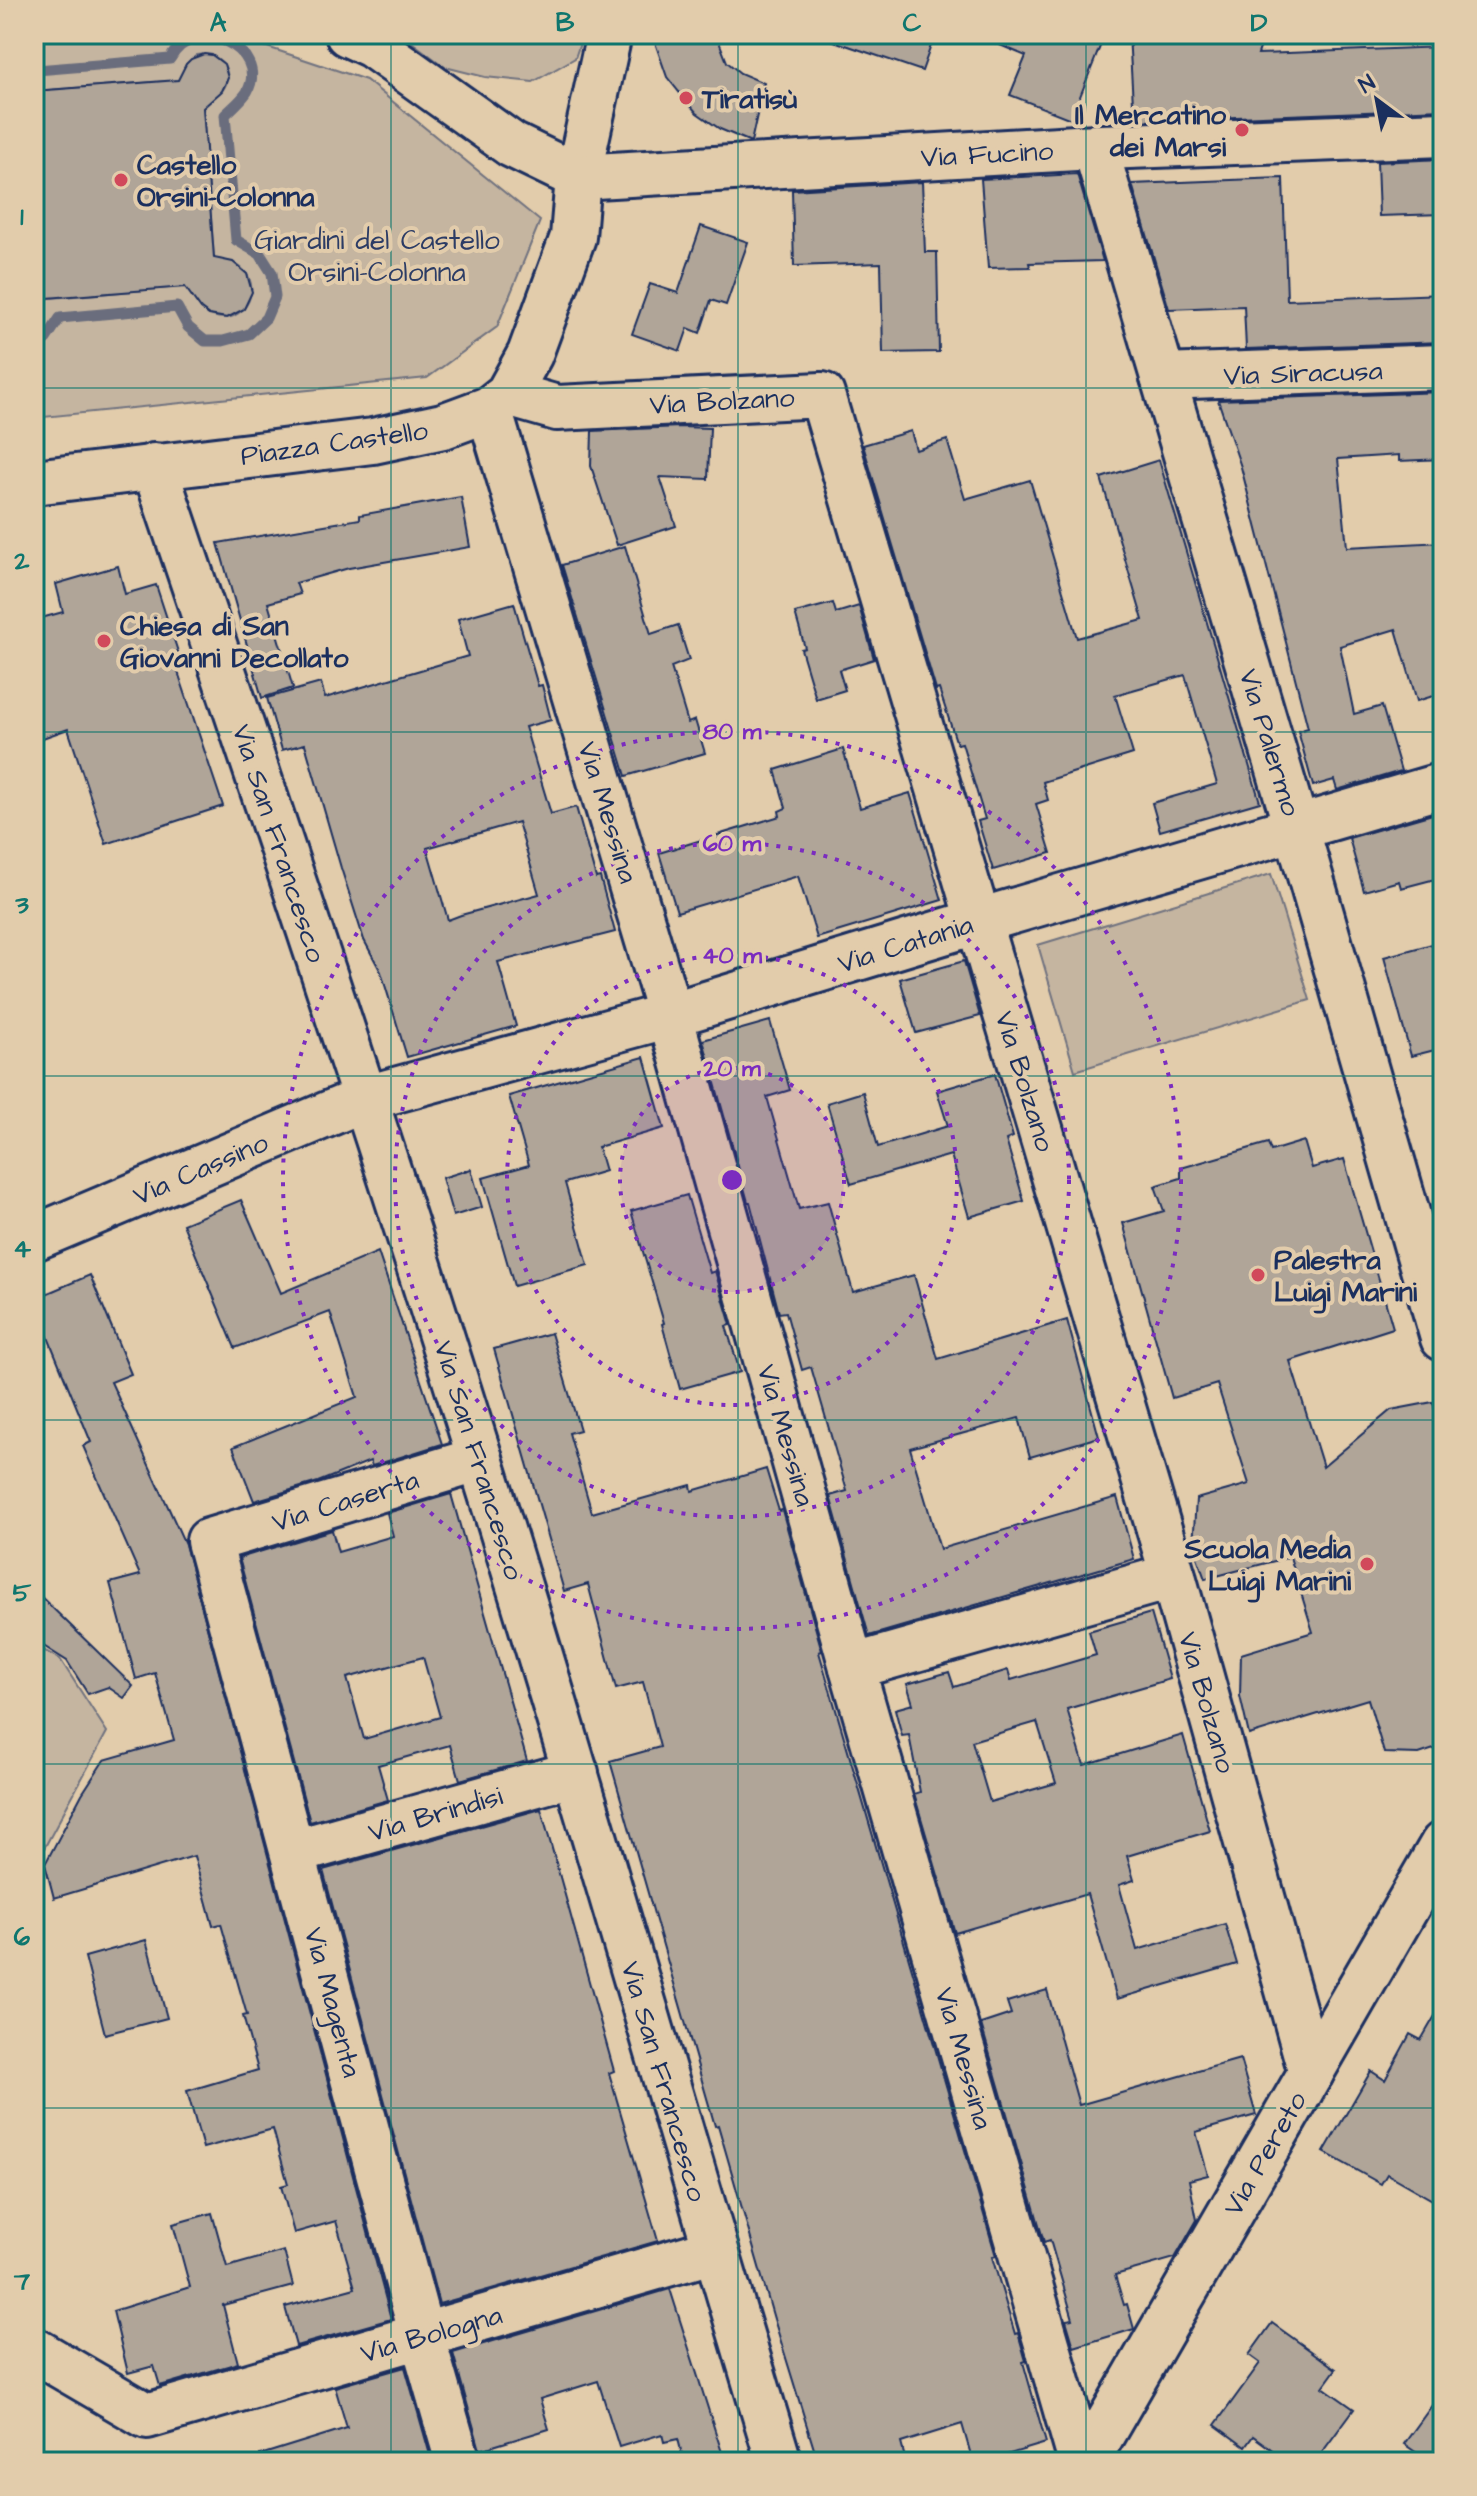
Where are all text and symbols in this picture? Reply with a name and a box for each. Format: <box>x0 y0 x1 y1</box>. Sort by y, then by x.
text: A <box>210 5 227 41</box>
text: B <box>556 5 575 41</box>
text: C <box>903 5 922 41</box>
text: D <box>1251 5 1268 41</box>
north arrow <box>1337 60 1417 140</box>
text: N <box>1353 67 1381 101</box>
place label: Tiratisù <box>701 80 797 119</box>
marker: Tiratisù <box>677 89 695 107</box>
place label: Il Mercatino dei Marsi <box>1075 96 1227 167</box>
marker: Il Mercatino dei Marsi <box>1233 121 1251 139</box>
street label: Via Fucino <box>920 132 1055 177</box>
place label: Castello Orsini-Colonna <box>137 146 315 217</box>
marker: Castello Orsini-Colonna <box>112 171 130 189</box>
text: 1 <box>20 199 24 235</box>
park label: Giardini del Castello Orsini-Colonna <box>254 221 500 292</box>
street label: Via Siracusa <box>1223 351 1383 396</box>
street label: Via Bolzano <box>649 378 796 425</box>
street label: Piazza Castello <box>238 411 431 476</box>
text: 2 <box>14 543 30 579</box>
place label: Chiesa di San Giovanni Decollato <box>120 607 349 678</box>
marker: Chiesa di San Giovanni Decollato <box>95 632 113 650</box>
street label: Via Palermo <box>1229 664 1310 821</box>
text: 80 m <box>703 715 762 749</box>
street label: Via San Francesco <box>222 719 336 968</box>
street label: Via Messina <box>568 737 648 888</box>
text: 60 m <box>703 827 762 861</box>
text: 3 <box>14 887 29 923</box>
street label: Via Catania <box>833 905 978 983</box>
text: 40 m <box>702 939 762 973</box>
street label: Via Bolzano <box>985 1006 1065 1157</box>
text: 20 m <box>702 1052 761 1086</box>
street label: Via Cassino <box>127 1123 274 1215</box>
centre of rings <box>718 1166 746 1194</box>
text: 4 <box>13 1231 31 1267</box>
place label: Palestra Luigi Marini <box>1274 1241 1418 1314</box>
marker: Palestra Luigi Marini <box>1249 1266 1267 1284</box>
street label: Via San Francesco <box>424 1336 534 1585</box>
street label: Via Messina <box>747 1360 824 1511</box>
street label: Via Caserta <box>267 1461 424 1542</box>
place label: Scuola Media Luigi Marini <box>1183 1530 1352 1603</box>
marker: Scuola Media Luigi Marini <box>1358 1555 1376 1573</box>
text: 5 <box>13 1575 32 1611</box>
street label: Via Bolzano <box>1168 1627 1245 1778</box>
street label: Via Brindisi <box>364 1777 507 1852</box>
text: 6 <box>14 1919 31 1955</box>
street label: Via Magenta <box>293 1923 371 2082</box>
street label: Via San Francesco <box>611 1957 717 2206</box>
street label: Via Messina <box>925 1983 1002 2134</box>
street label: Via Pereto <box>1214 2084 1317 2223</box>
text: 7 <box>13 2263 30 2299</box>
street label: Via Bologna <box>356 2296 507 2374</box>

